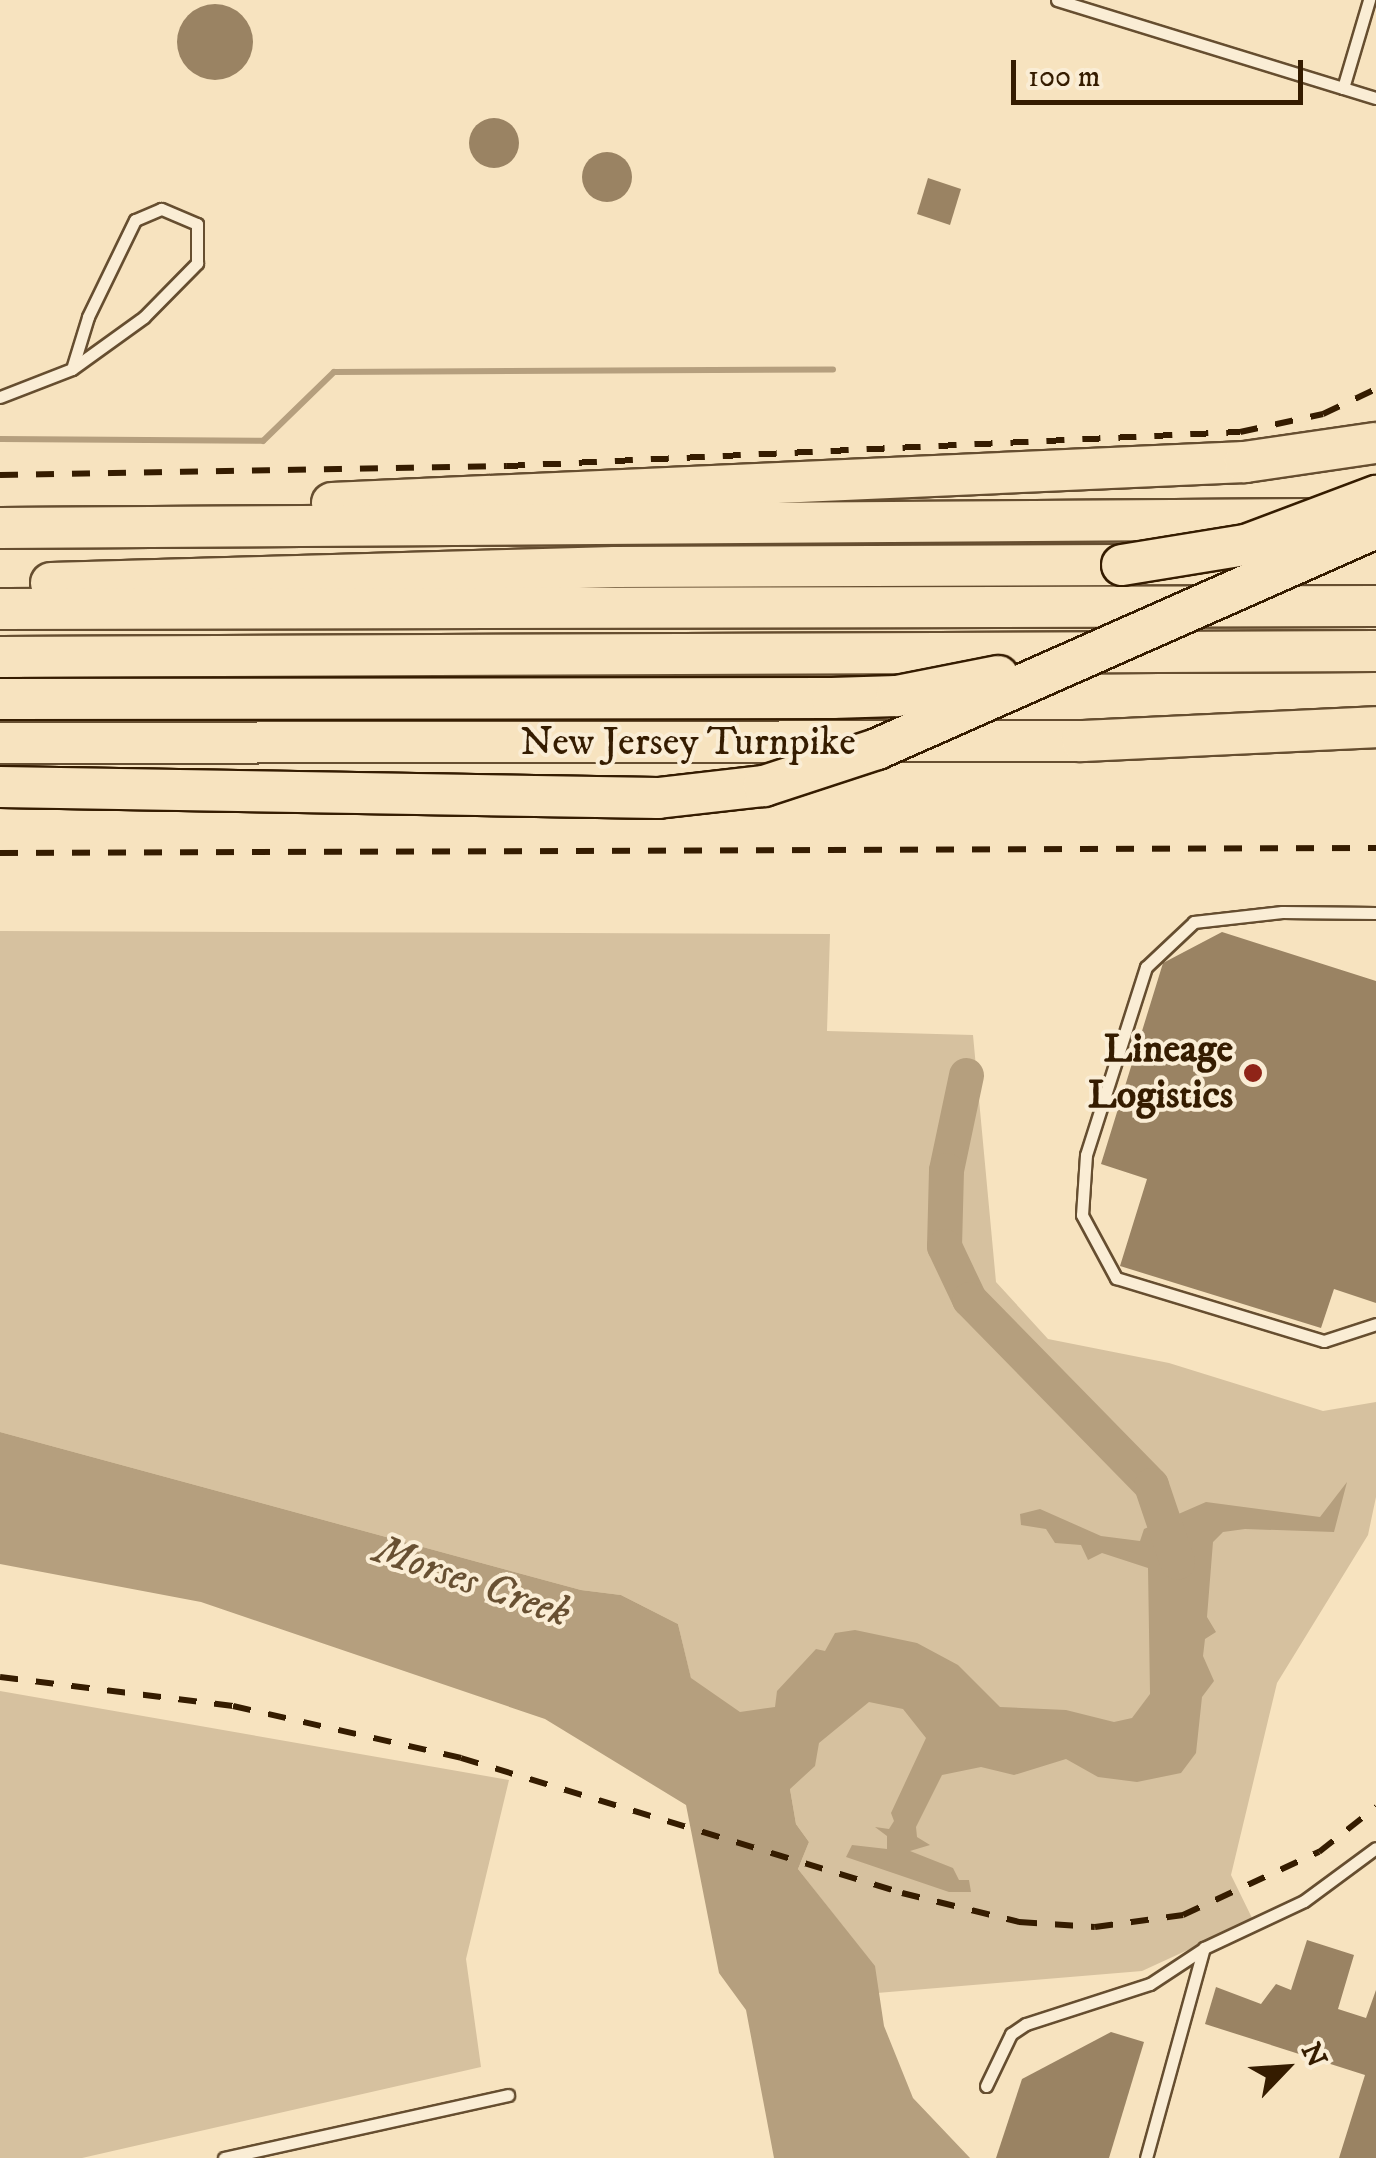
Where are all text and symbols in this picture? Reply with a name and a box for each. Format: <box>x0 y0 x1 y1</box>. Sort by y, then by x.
scale bar <box>1016 40 1308 102</box>
text: 100 m <box>1028 59 1100 96</box>
street label: New Jersey Turnpike <box>520 719 856 767</box>
place label: Lineage Logistics <box>1088 1026 1233 1120</box>
marker: Lineage Logistics <box>1242 1062 1264 1084</box>
water label: Morses Creek <box>368 1525 576 1639</box>
north arrow <box>1236 2018 1336 2118</box>
text: N <box>1293 2037 1334 2073</box>

